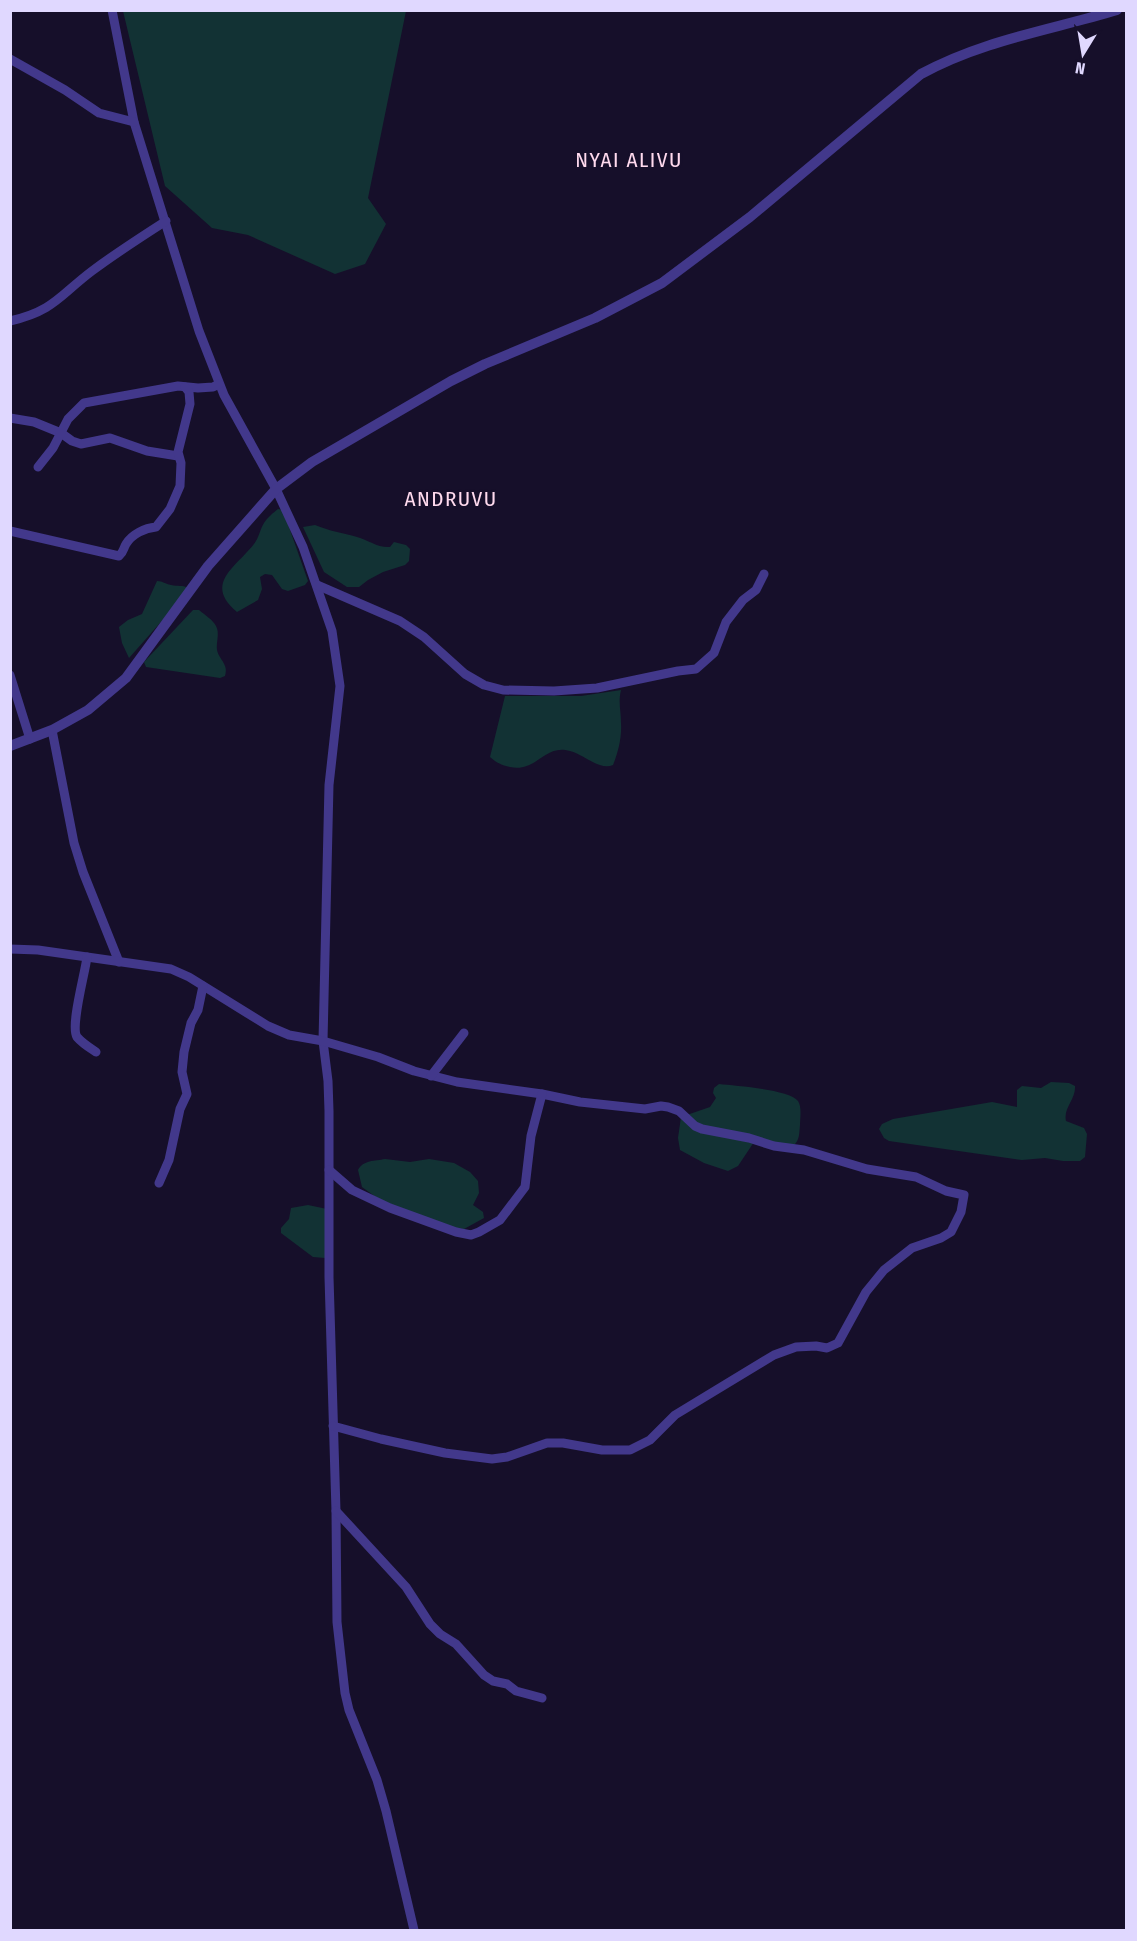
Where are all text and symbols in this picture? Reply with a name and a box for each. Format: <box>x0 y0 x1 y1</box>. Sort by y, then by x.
north arrow <box>1053 24 1113 84</box>
text: N <box>1074 58 1087 78</box>
district label: NYAI ALIVU <box>575 147 683 173</box>
district label: ANDRUVU <box>404 486 498 512</box>

